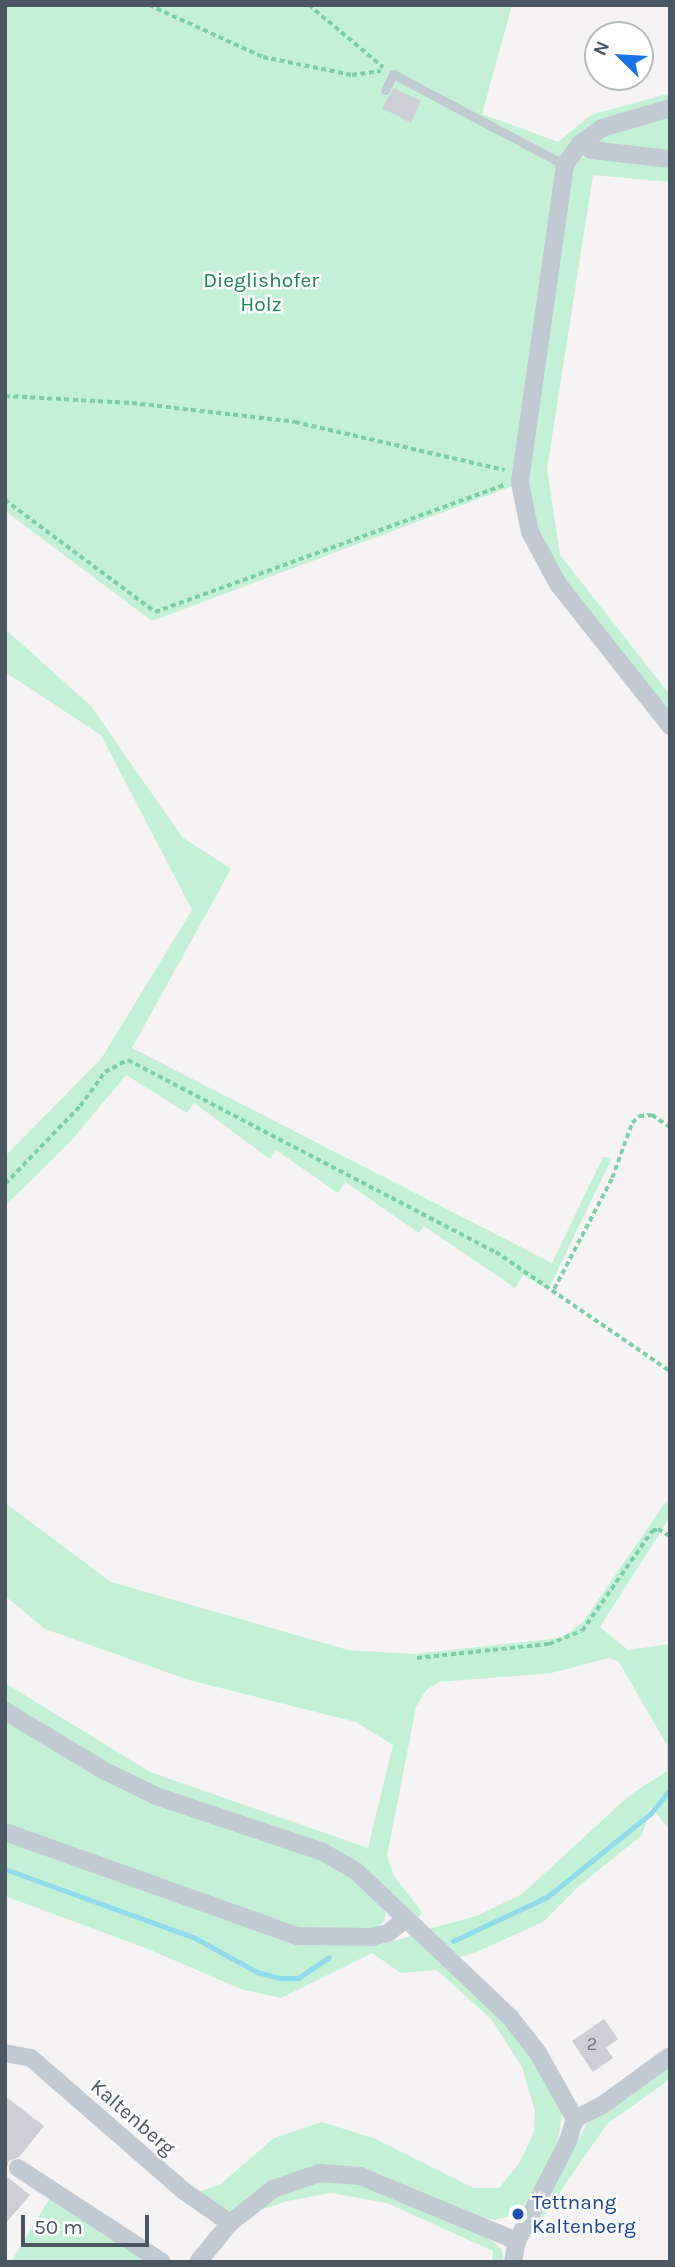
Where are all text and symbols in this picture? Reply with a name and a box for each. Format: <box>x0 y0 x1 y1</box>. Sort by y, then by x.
north arrow <box>584 21 654 91</box>
text: N <box>589 38 614 59</box>
park label: Dieglishofer Holz <box>203 267 319 317</box>
house number: 2 <box>587 2033 597 2055</box>
street label: Kaltenberg <box>86 2073 180 2161</box>
place label: Tettnang Kaltenberg <box>532 2189 636 2239</box>
scale bar <box>24 2200 152 2244</box>
marker: Tettnang Kaltenberg <box>510 2206 526 2222</box>
text: 50 m <box>34 2215 83 2239</box>

